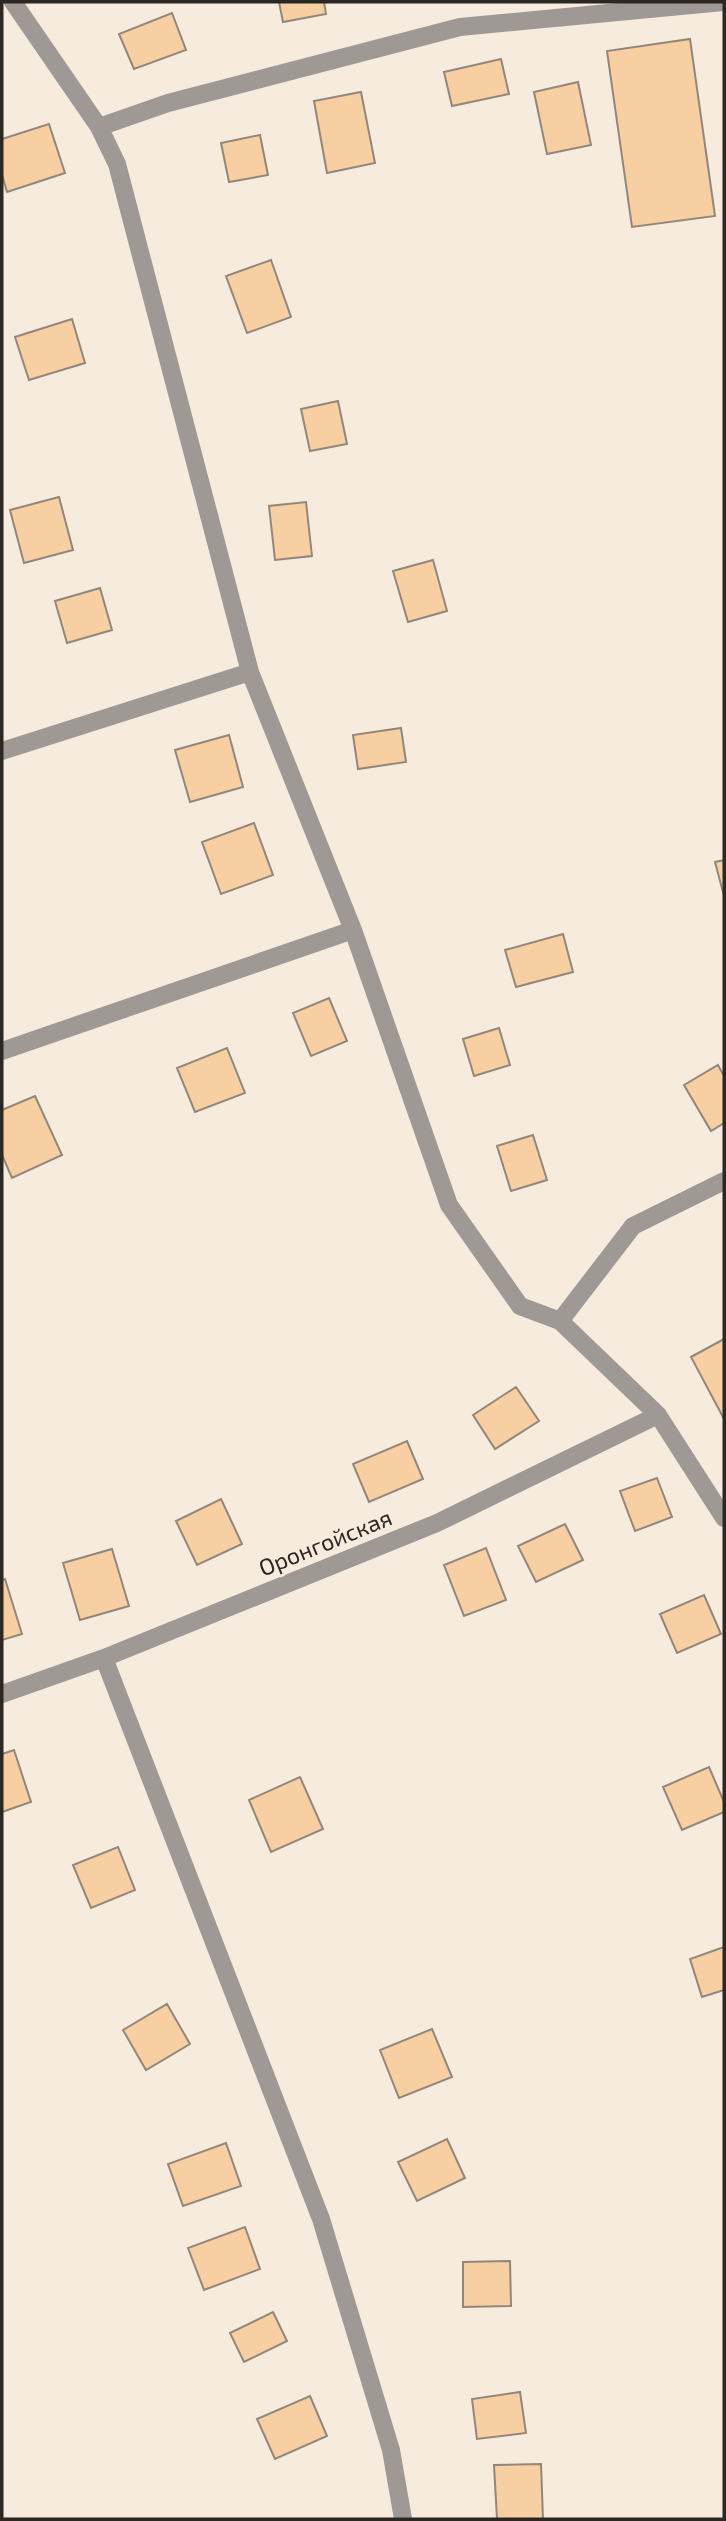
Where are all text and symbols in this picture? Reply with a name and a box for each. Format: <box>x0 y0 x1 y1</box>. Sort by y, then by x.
street label: Оронгойская <box>254 1503 396 1581</box>

